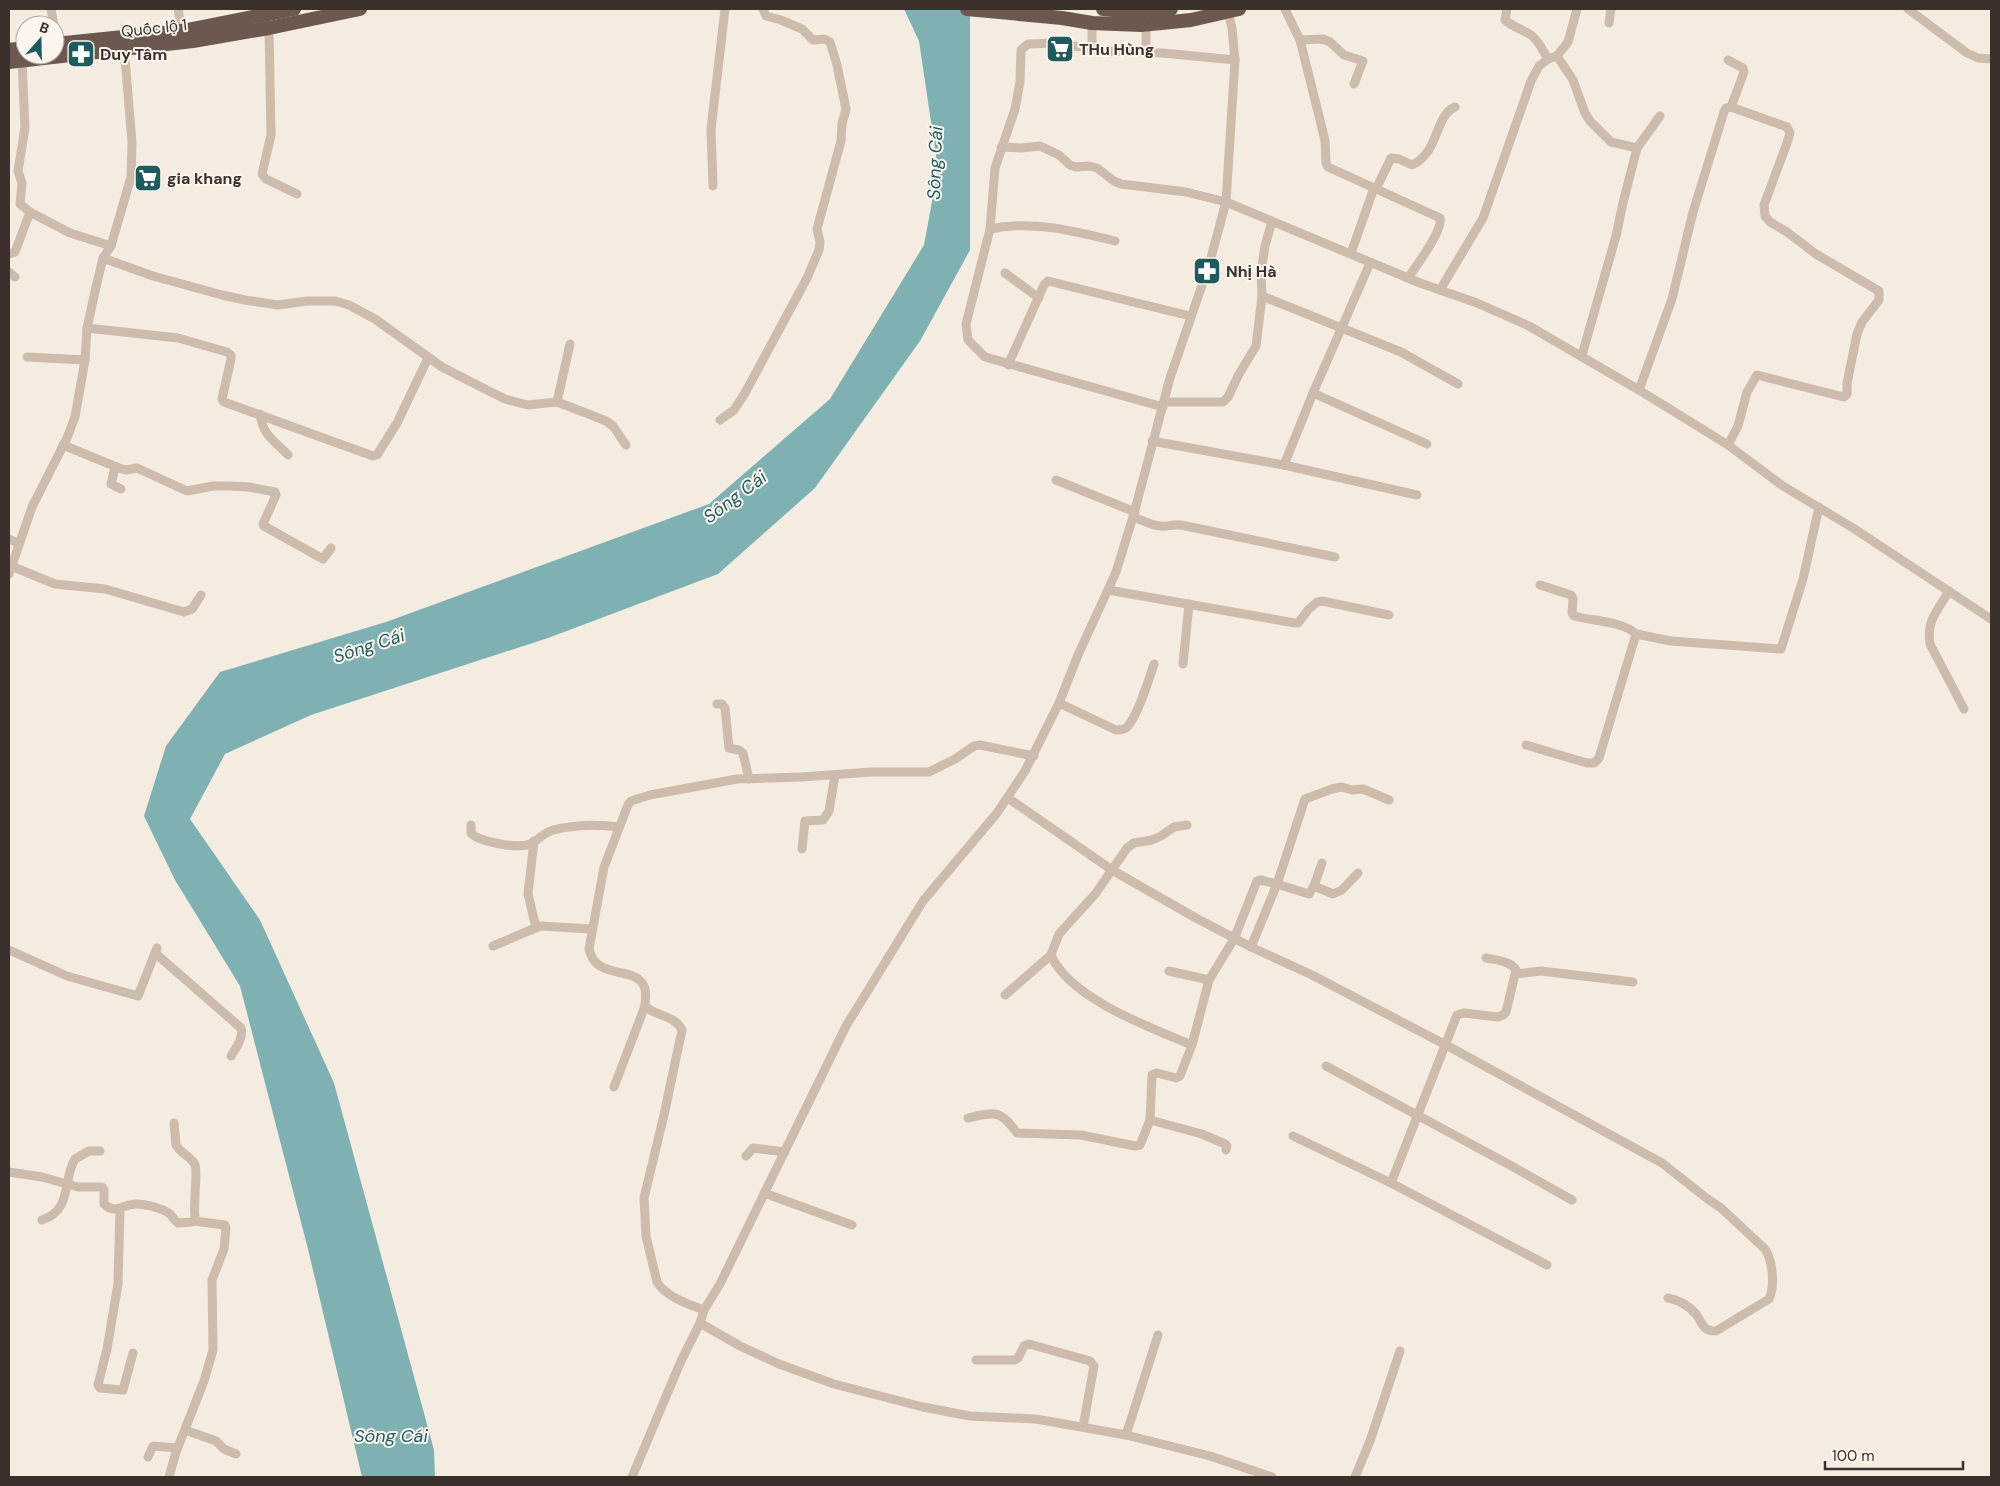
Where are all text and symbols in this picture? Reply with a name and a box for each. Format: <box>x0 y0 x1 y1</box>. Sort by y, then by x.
street label: Quốc lộ 1 <box>120 14 188 42</box>
north arrow <box>15 15 65 65</box>
text: B <box>37 18 52 38</box>
supermarket icon: THu Hùng <box>1045 34 1075 64</box>
pharmacy icon: Duy Tâm <box>66 39 96 69</box>
place label: THu Hùng <box>1079 39 1154 60</box>
place label: Duy Tâm <box>100 44 167 65</box>
water label: Sông Cái <box>922 125 948 200</box>
supermarket icon: gia khang <box>133 163 163 193</box>
place label: gia khang <box>167 168 242 189</box>
pharmacy icon: Nhị Hà <box>1192 256 1222 286</box>
place label: Nhị Hà <box>1226 261 1277 282</box>
water label: Sông Cái <box>698 465 772 529</box>
water label: Sông Cái <box>330 623 408 669</box>
water label: Sông Cái <box>354 1424 429 1448</box>
scale bar <box>1825 1438 1962 1470</box>
text: 100 m <box>1832 1446 1875 1466</box>

